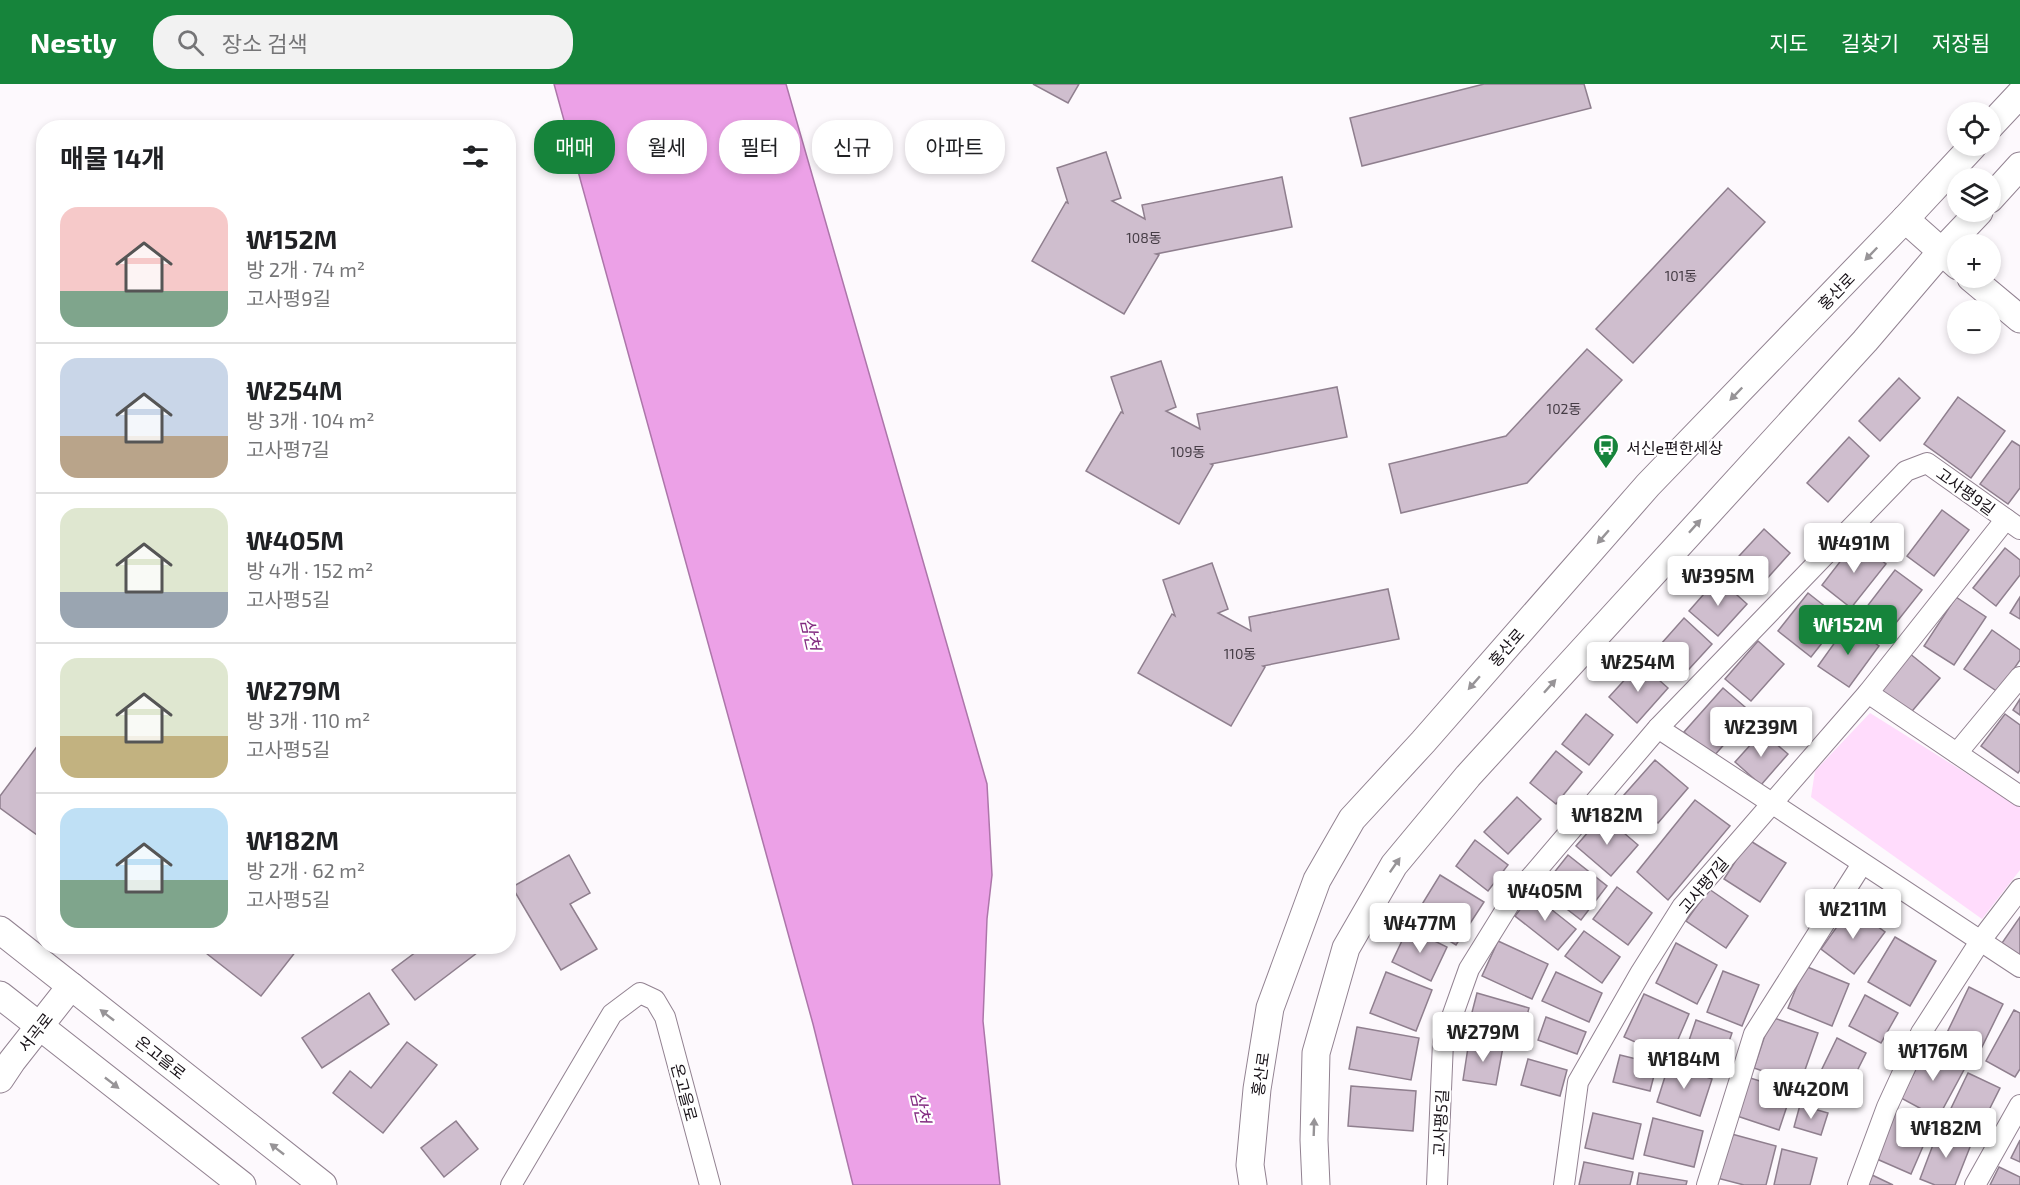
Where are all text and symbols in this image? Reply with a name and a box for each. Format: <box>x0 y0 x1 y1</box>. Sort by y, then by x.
search box <box>153 15 573 69</box>
text: Nestly <box>30 25 117 59</box>
icon: search <box>174 26 207 59</box>
text: 장소 검색 <box>222 30 308 56</box>
text: 지도 <box>1769 30 1808 55</box>
text: 길찾기 <box>1841 30 1899 55</box>
text: 저장됨 <box>1932 30 1990 55</box>
map controls <box>1947 102 2001 354</box>
button: locate <box>1947 102 2001 156</box>
chip: 매매 <box>534 120 615 174</box>
chip: 월세 <box>627 120 707 174</box>
chip: 필터 <box>719 120 800 174</box>
chip: 신규 <box>812 120 893 174</box>
chip: 아파트 <box>905 120 1005 174</box>
icon: filters <box>459 140 492 173</box>
text: 매물 14개 <box>60 142 165 173</box>
button: layers <box>1947 168 2001 222</box>
text: ₩152M <box>246 223 337 254</box>
house number: 108동 <box>1126 229 1162 246</box>
icon: home <box>108 231 180 303</box>
button: + <box>1947 234 2001 288</box>
one-way arrow <box>1865 247 1879 261</box>
text: 방 2개 · 74 m² <box>246 257 365 281</box>
house number: 101동 <box>1665 267 1697 284</box>
street label: 홍산로 <box>1814 268 1858 313</box>
text: 고사평9길 <box>246 286 331 310</box>
button: − <box>1947 300 2001 354</box>
text: ₩254M <box>246 374 343 405</box>
icon: home <box>108 382 180 454</box>
one-way arrow <box>1729 387 1743 401</box>
house number: 102동 <box>1547 400 1581 417</box>
text: 방 3개 · 104 m² <box>246 408 375 432</box>
bus stop icon: 서신e편한세상 <box>1591 432 1621 470</box>
text: 고사평7길 <box>246 437 330 461</box>
place label: 서신e편한세상 <box>1626 438 1723 457</box>
house number: 109동 <box>1171 443 1206 460</box>
street label: 고사평9길 <box>1933 463 1999 519</box>
one-way arrow <box>1688 519 1701 534</box>
pin: ₩491M <box>1812 523 1896 574</box>
text: ₩405M <box>246 524 344 555</box>
one-way arrow <box>1597 529 1610 544</box>
text: ₩491M <box>1818 530 1890 554</box>
icon: home <box>108 532 180 604</box>
pin: ₩395M <box>1676 556 1760 607</box>
text: 방 4개 · 152 m² <box>246 558 373 582</box>
text: ₩395M <box>1681 563 1755 587</box>
text: 고사평5길 <box>246 587 330 611</box>
pin: ₩152M <box>1806 605 1890 656</box>
text: ₩152M <box>1813 612 1883 636</box>
water label: 삼천 <box>797 615 826 655</box>
street label: 홍산로 <box>1484 624 1528 670</box>
pin: ₩254M <box>1596 642 1680 693</box>
house number: 110동 <box>1224 645 1256 662</box>
text: ₩254M <box>1601 649 1675 673</box>
text: ₩279M <box>246 674 341 705</box>
one-way arrow <box>1467 676 1481 691</box>
one-way arrow <box>1543 679 1556 694</box>
icon: home <box>108 682 180 754</box>
pin: ₩239M <box>1719 707 1803 758</box>
text: 방 3개 · 110 m² <box>246 708 370 732</box>
text: ₩239M <box>1724 714 1798 738</box>
text: 고사평5길 <box>246 737 330 761</box>
pin: ₩182M <box>1565 795 1649 846</box>
text: ₩182M <box>1571 802 1643 826</box>
text: ₩182M <box>246 824 339 855</box>
icon: home <box>108 832 180 904</box>
street label: 고사평7길 <box>1674 853 1732 917</box>
text: 방 2개 · 62 m² <box>246 858 365 882</box>
one-way arrow <box>1389 858 1401 874</box>
pin: ₩405M <box>1503 871 1587 922</box>
text: ₩405M <box>1507 878 1583 902</box>
text: 고사평5길 <box>246 887 330 911</box>
pin: ₩211M <box>1811 889 1895 940</box>
text: ₩211M <box>1819 896 1887 920</box>
pin: ₩477M <box>1378 903 1462 954</box>
text: ₩477M <box>1384 910 1456 934</box>
street label: 서곡로 <box>14 1009 56 1055</box>
one-way arrow <box>100 1009 115 1021</box>
pin: ₩279M <box>1441 1012 1525 1063</box>
text: ₩279M <box>1447 1019 1519 1043</box>
street label: 온고을로 <box>132 1031 190 1083</box>
pin: ₩176M <box>1891 1031 1975 1082</box>
text: ₩176M <box>1898 1038 1968 1062</box>
pin: ₩184M <box>1642 1039 1726 1090</box>
text: ₩184M <box>1648 1046 1720 1070</box>
street label: 홍산로 <box>1248 1051 1273 1097</box>
street label: 온고을로 <box>668 1061 702 1123</box>
pin: ₩420M <box>1769 1069 1853 1120</box>
one-way arrow <box>104 1076 120 1089</box>
text: ₩420M <box>1773 1076 1849 1100</box>
water label: 삼천 <box>907 1088 936 1128</box>
street label: 고사평5길 <box>1429 1089 1451 1157</box>
pin: ₩182M <box>1904 1108 1988 1159</box>
text: ₩182M <box>1910 1115 1982 1139</box>
one-way arrow <box>1309 1117 1319 1136</box>
one-way arrow <box>269 1142 285 1155</box>

